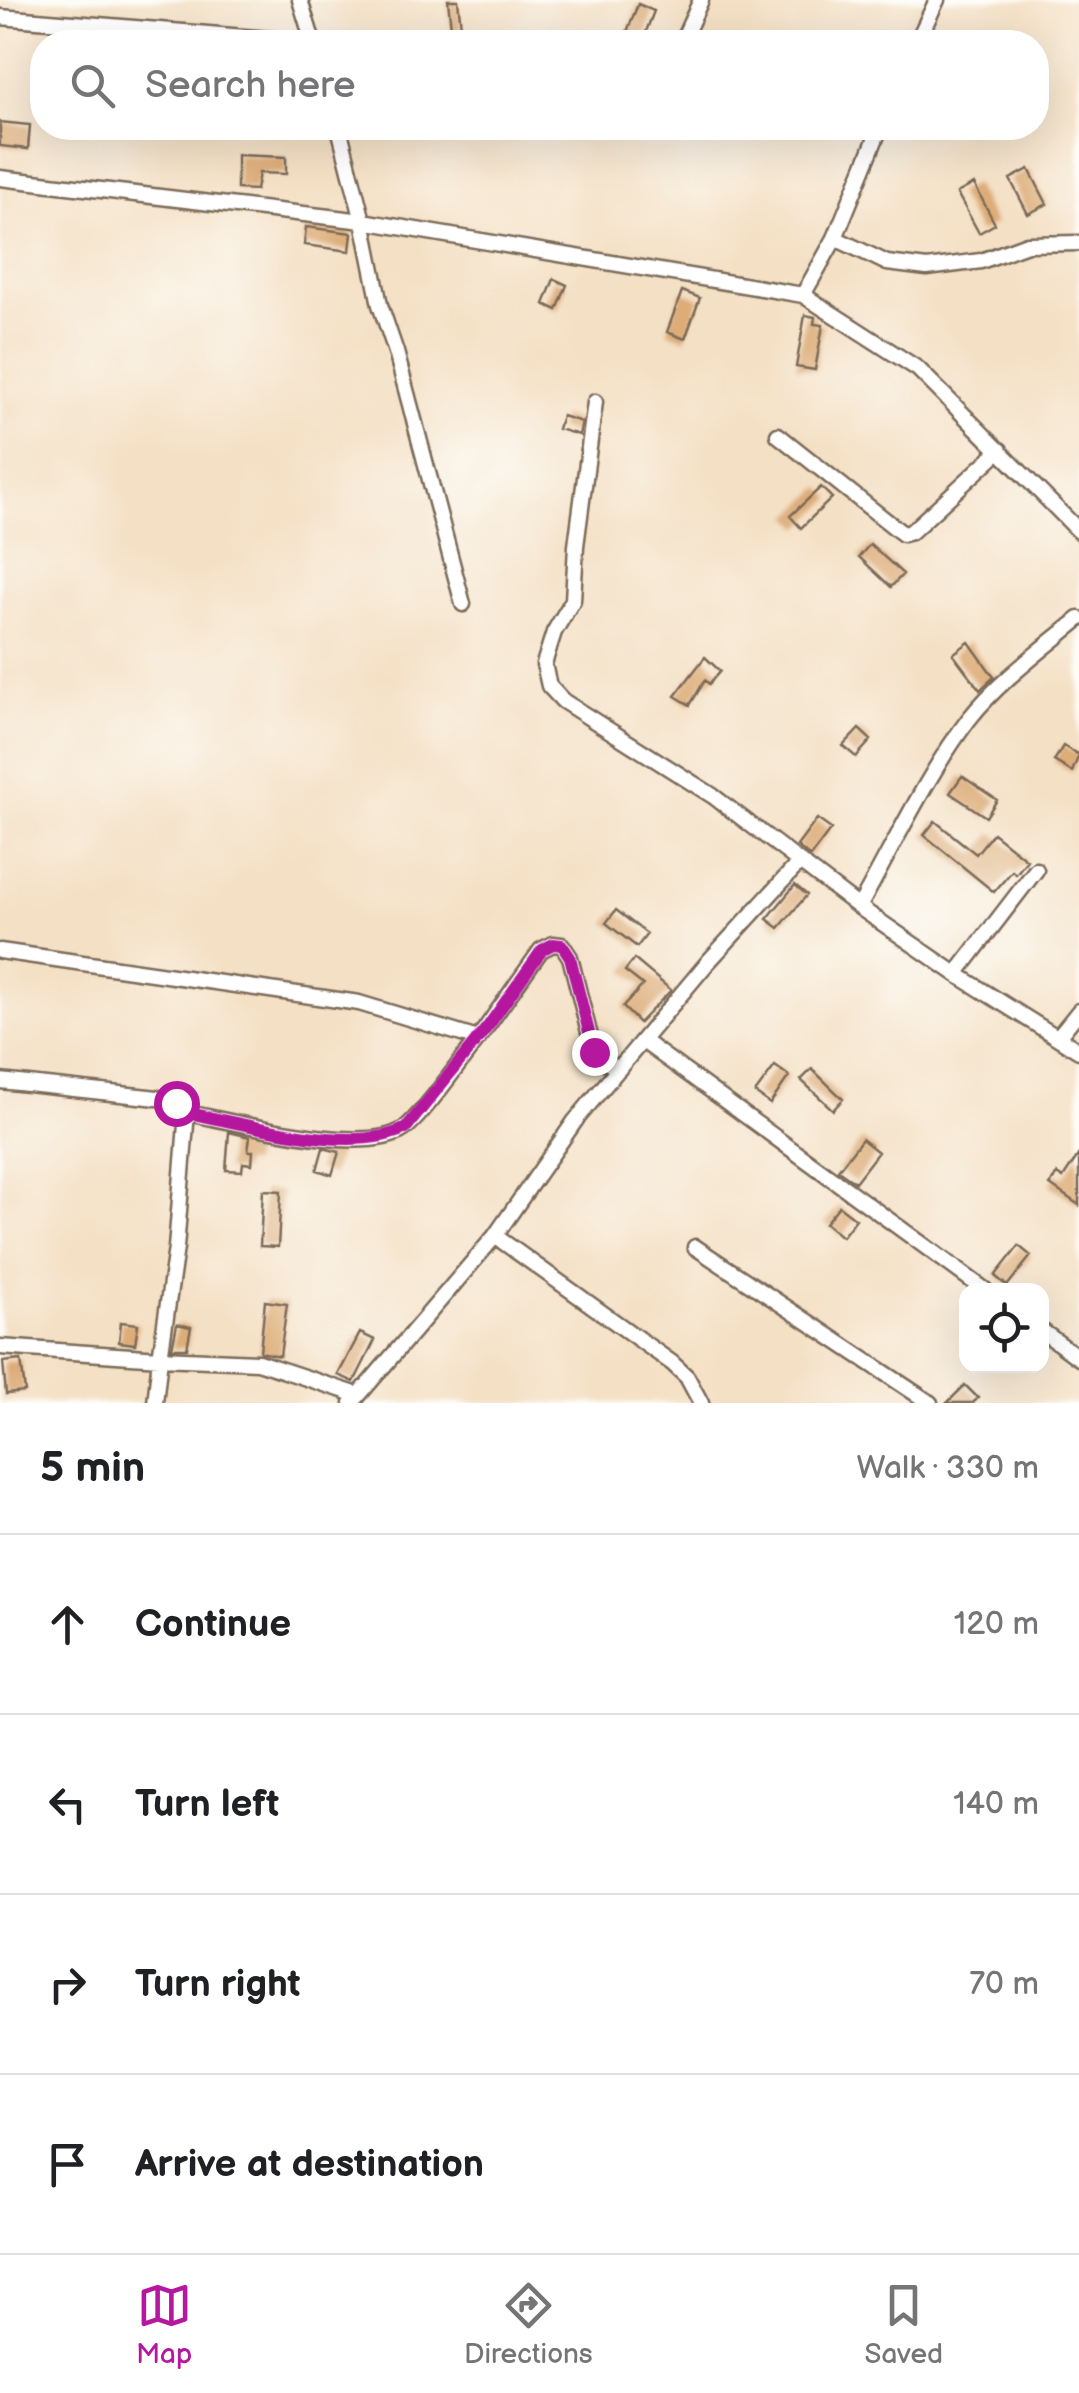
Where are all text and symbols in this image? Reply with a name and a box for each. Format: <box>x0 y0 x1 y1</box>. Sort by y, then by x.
search box <box>30 30 1049 140</box>
icon: search <box>65 58 120 113</box>
text: Search here <box>145 63 356 108</box>
route end <box>572 1030 618 1076</box>
route start <box>154 1081 200 1127</box>
map controls <box>959 1283 1049 1373</box>
button: locate <box>959 1283 1049 1373</box>
text: 5 min <box>40 1443 145 1494</box>
text: Walk · 330 m <box>857 1449 1039 1488</box>
icon: ahead <box>40 1597 95 1652</box>
text: Continue <box>135 1602 291 1647</box>
text: 120 m <box>954 1605 1039 1644</box>
icon: left <box>40 1777 95 1832</box>
text: Turn left <box>135 1782 279 1827</box>
text: 140 m <box>953 1785 1039 1824</box>
icon: right <box>40 1957 95 2012</box>
text: Turn right <box>135 1962 300 2007</box>
text: 70 m <box>969 1965 1039 2004</box>
icon: arrive <box>40 2137 95 2192</box>
text: Arrive at destination <box>135 2142 484 2187</box>
tab: Map <box>136 2278 192 2371</box>
tab: Directions <box>464 2278 593 2371</box>
tab: Saved <box>865 2278 943 2371</box>

